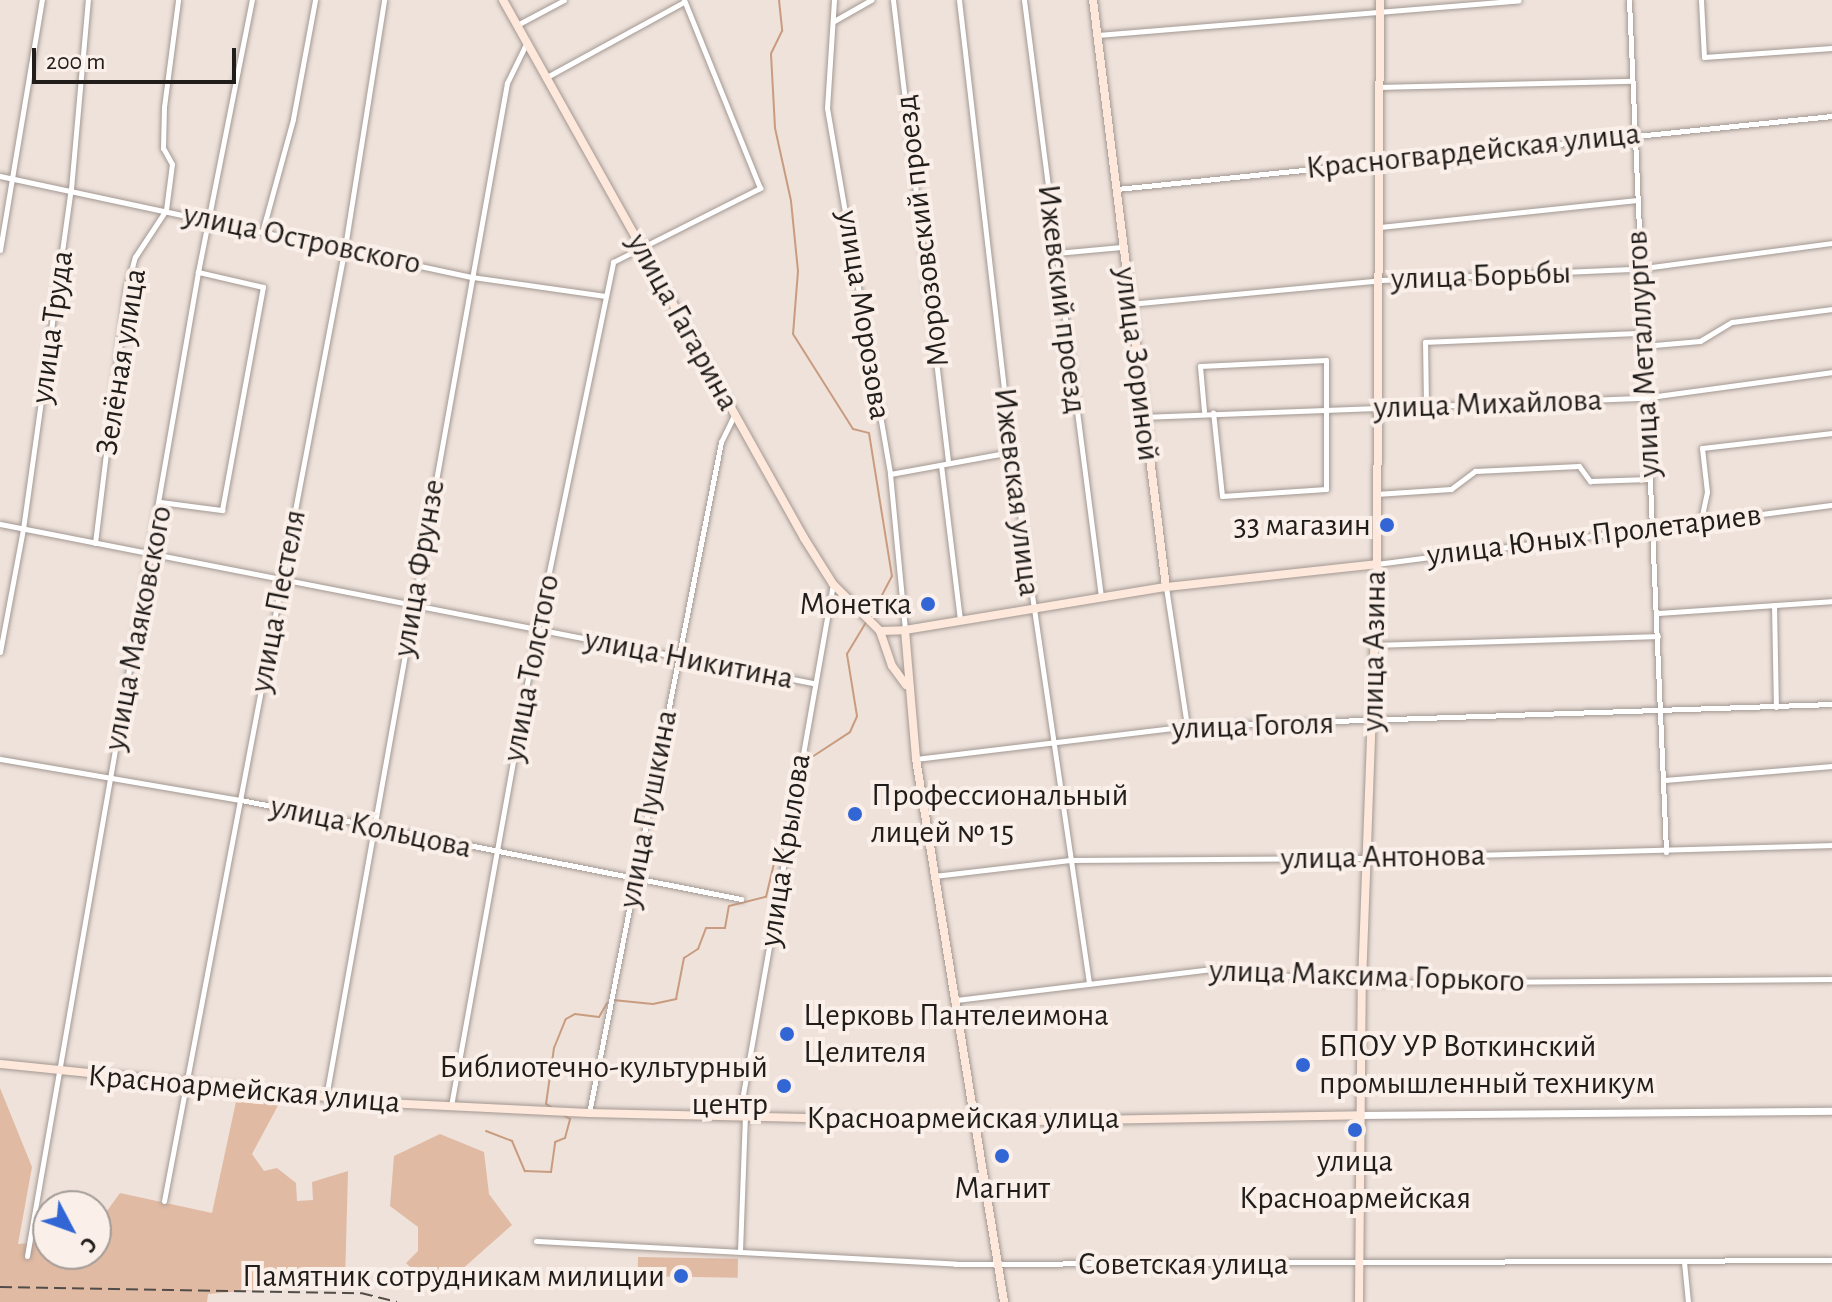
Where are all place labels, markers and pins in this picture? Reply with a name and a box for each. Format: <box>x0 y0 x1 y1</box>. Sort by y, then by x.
place label: 33 магазин <box>1233 506 1371 544</box>
marker: 33 магазин <box>1378 516 1396 534</box>
place label: Монетка <box>799 585 912 623</box>
marker: Монетка <box>919 595 937 613</box>
place label: Профессиональный лицей № 15 <box>871 777 1128 852</box>
marker: Профессиональный лицей № 15 <box>846 805 864 823</box>
place label: Церковь Пантелеимона Целителя <box>803 997 1109 1072</box>
marker: Церковь Пантелеимона Целителя <box>778 1025 796 1043</box>
place label: БПОУ УР Воткинский промышленный техникум <box>1319 1028 1655 1103</box>
place label: Библиотечно-культурный центр <box>439 1049 768 1124</box>
marker: БПОУ УР Воткинский промышленный техникум <box>1294 1056 1312 1074</box>
marker: Библиотечно-культурный центр <box>775 1077 793 1095</box>
marker: улица Красноармейская <box>1346 1121 1364 1139</box>
place label: улица Красноармейская <box>1239 1143 1471 1218</box>
marker: Магнит <box>993 1147 1011 1165</box>
place label: Магнит <box>954 1169 1050 1207</box>
place label: Памятник сотрудникам милиции <box>242 1257 665 1295</box>
marker: Памятник сотрудникам милиции <box>672 1267 690 1285</box>

